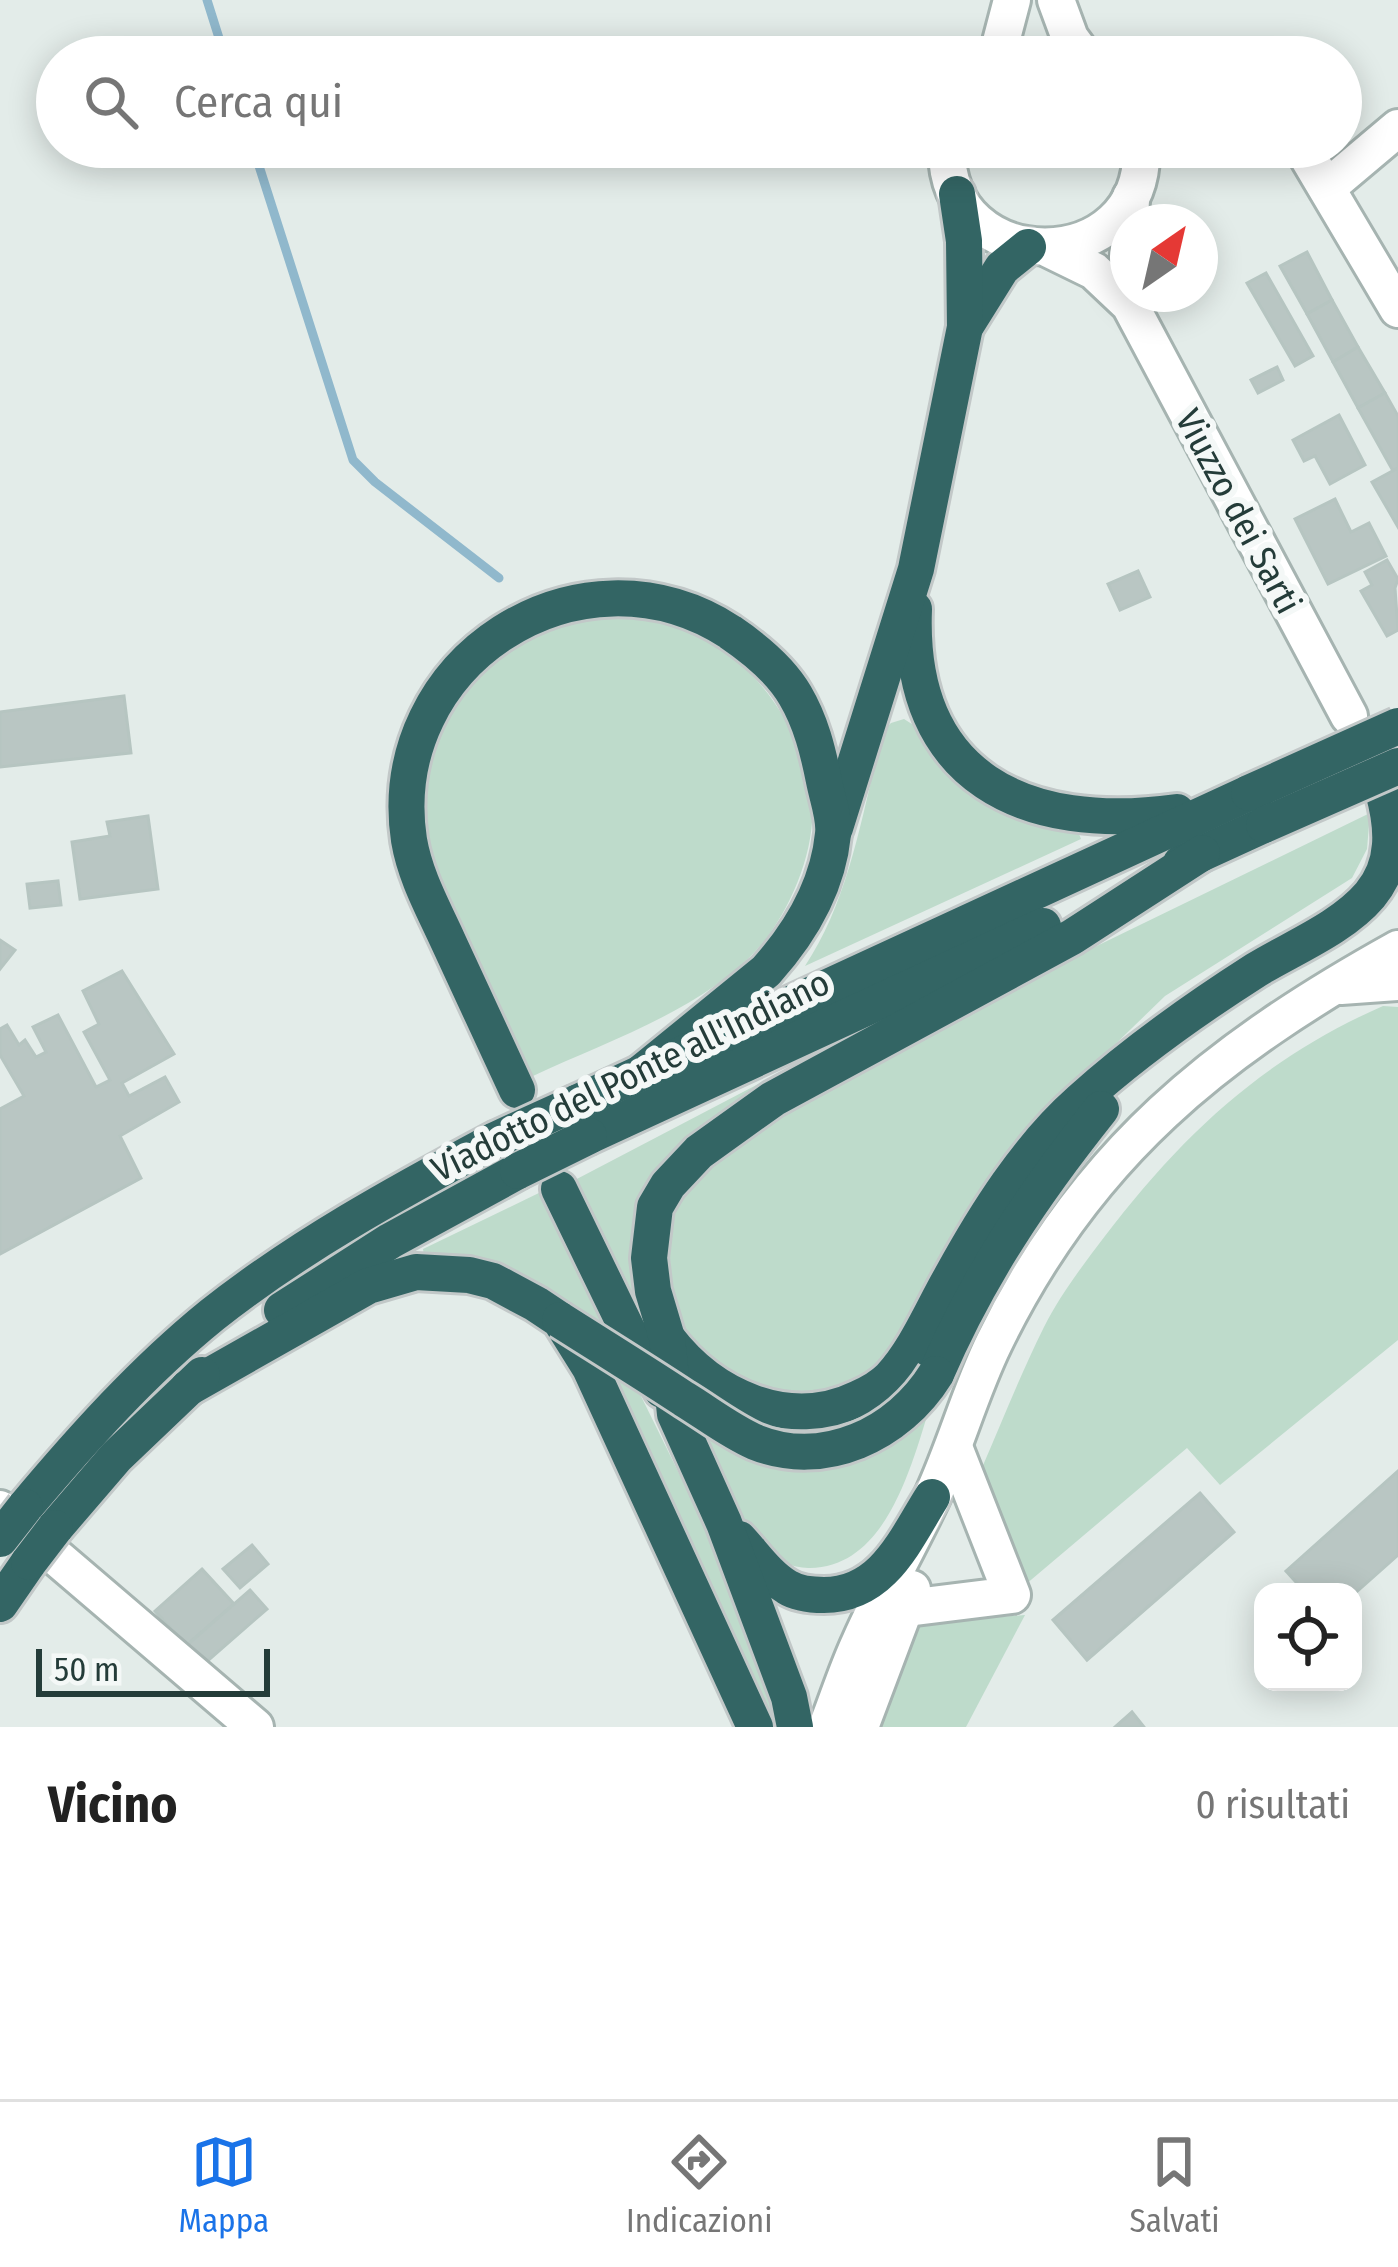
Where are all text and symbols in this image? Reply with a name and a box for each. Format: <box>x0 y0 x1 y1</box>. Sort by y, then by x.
search box <box>36 36 1362 168</box>
icon: search <box>78 69 144 135</box>
text: Cerca qui <box>174 75 343 129</box>
north arrow <box>1110 204 1218 312</box>
street label: Viuzzo dei Sarti <box>1166 402 1310 621</box>
street label: Viadotto del Ponte all'Indiano <box>424 960 837 1191</box>
map controls <box>1254 1583 1362 1691</box>
button: locate <box>1254 1583 1362 1691</box>
scale bar <box>36 1643 270 1696</box>
text: 50 m <box>54 1650 119 1690</box>
text: Vicino <box>48 1774 177 1836</box>
text: 0 risultati <box>1196 1782 1350 1828</box>
tab: Mappa <box>178 2129 269 2241</box>
tab: Indicazioni <box>626 2129 772 2241</box>
tab: Salvati <box>1129 2129 1220 2241</box>

